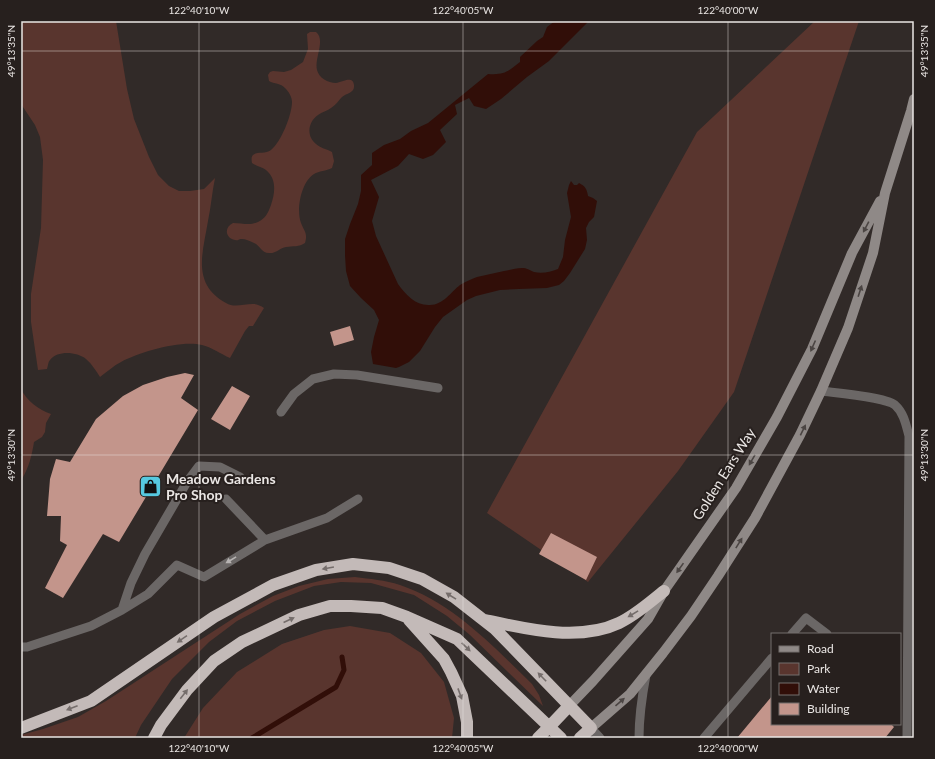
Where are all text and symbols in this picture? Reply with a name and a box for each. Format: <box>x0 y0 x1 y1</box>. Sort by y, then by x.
text: 122°40'10"W <box>169 4 230 16</box>
text: 122°40'05"W <box>433 4 494 16</box>
text: 122°40'00"W <box>698 4 759 16</box>
text: 49°13'35"N <box>5 25 17 77</box>
text: 49°13'35"N <box>918 25 930 77</box>
one-way arrow <box>863 221 870 233</box>
one-way arrow <box>858 285 864 297</box>
one-way arrow <box>810 340 816 351</box>
street label: Golden Ears Way <box>688 424 759 523</box>
one-way arrow <box>800 424 806 436</box>
text: 49°13'30"N <box>5 429 17 481</box>
text: 49°13'30"N <box>918 429 930 481</box>
one-way arrow <box>748 455 756 465</box>
place label: Meadow Gardens Pro Shop <box>166 470 276 503</box>
shop icon: Meadow Gardens Pro Shop <box>138 474 164 500</box>
one-way arrow <box>735 538 743 548</box>
one-way arrow <box>225 557 237 564</box>
one-way arrow <box>676 563 684 574</box>
one-way arrow <box>322 565 334 571</box>
one-way arrow <box>445 592 457 599</box>
one-way arrow <box>628 610 638 618</box>
one-way arrow <box>283 617 295 623</box>
legend <box>771 633 901 725</box>
one-way arrow <box>176 635 187 643</box>
text: Road <box>807 641 834 656</box>
one-way arrow <box>461 642 471 652</box>
text: Park <box>807 661 831 676</box>
one-way arrow <box>537 672 546 682</box>
text: Water <box>807 681 840 696</box>
one-way arrow <box>180 688 189 699</box>
one-way arrow <box>458 689 464 701</box>
one-way arrow <box>615 698 626 707</box>
text: Building <box>807 701 850 716</box>
one-way arrow <box>66 706 78 712</box>
text: 122°40'10"W <box>169 742 230 754</box>
text: 122°40'05"W <box>433 742 494 754</box>
text: 122°40'00"W <box>698 742 759 754</box>

